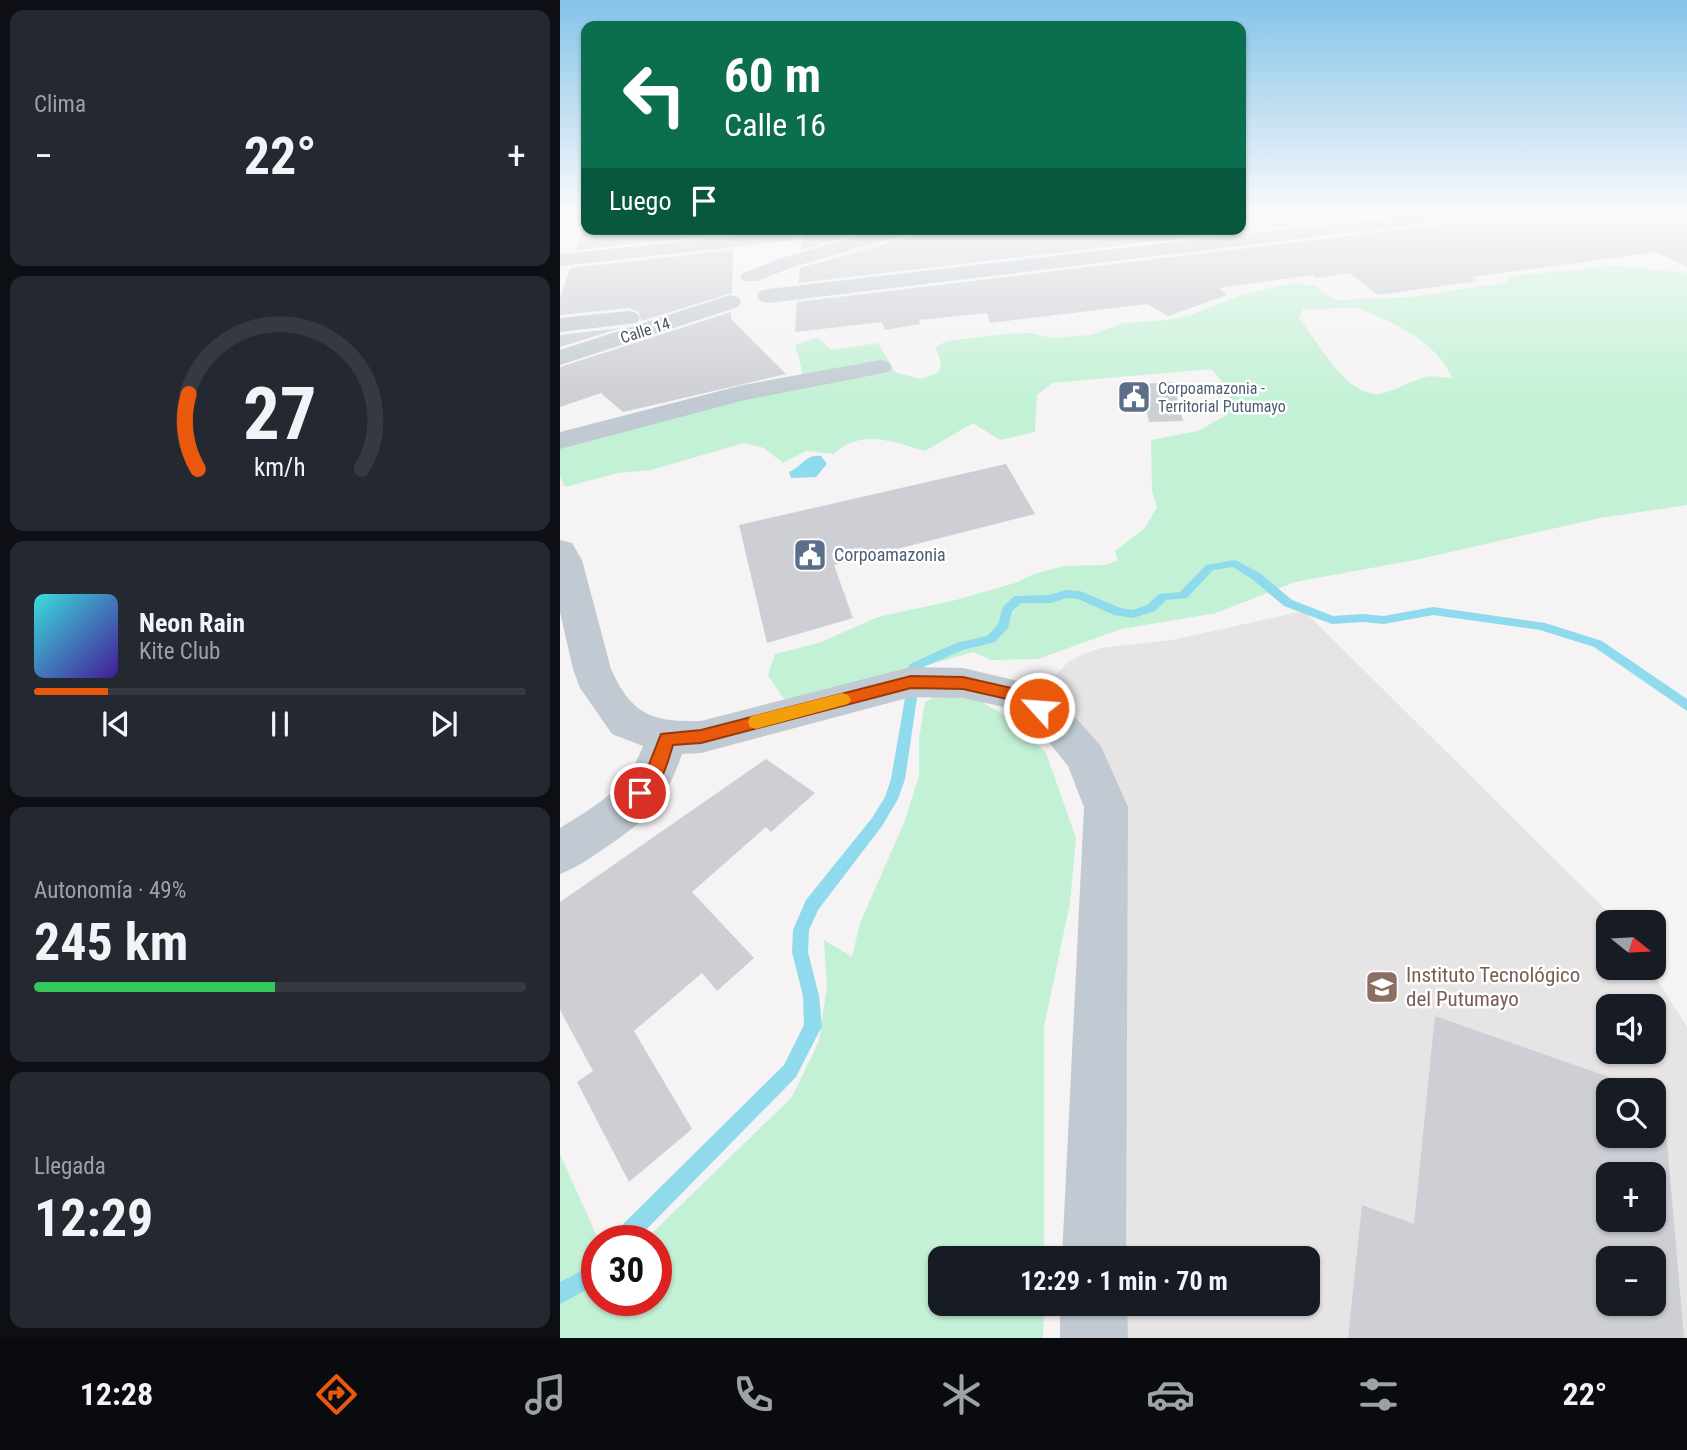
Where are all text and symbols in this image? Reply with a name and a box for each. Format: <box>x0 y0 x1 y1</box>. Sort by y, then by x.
text: 60 m <box>724 47 821 104</box>
icon: left <box>609 49 700 140</box>
text: Clima <box>34 91 86 118</box>
text: Calle 16 <box>724 106 826 144</box>
text: 22° <box>244 126 316 187</box>
text: − <box>34 134 53 178</box>
text: + <box>507 134 526 178</box>
icon: arrive <box>685 182 723 220</box>
text: Luego <box>609 186 671 216</box>
street label: Calle 14 <box>618 314 672 347</box>
text: 27 <box>243 372 317 458</box>
public building icon: Corpoamazonia - Territorial Putumayo <box>1115 378 1153 416</box>
place label: Corpoamazonia - Territorial Putumayo <box>1158 379 1286 416</box>
text: km/h <box>254 453 306 482</box>
public building icon: Corpoamazonia <box>791 536 829 574</box>
place label: Corpoamazonia <box>834 544 946 565</box>
text: Neon Rain <box>139 608 245 638</box>
text: Kite Club <box>139 638 220 665</box>
position arrow <box>1002 671 1076 745</box>
icon: previous <box>97 705 135 743</box>
icon: pause <box>261 705 299 743</box>
icon: next <box>425 705 463 743</box>
pin <box>610 763 670 823</box>
icon: arrive <box>621 774 659 812</box>
text: Autonomía · 49% <box>34 877 186 904</box>
north arrow <box>1596 910 1666 980</box>
map controls <box>1596 910 1666 1316</box>
text: 245 km <box>34 912 188 973</box>
place label: Instituto Tecnológico del Putumayo <box>1406 963 1580 1011</box>
school or university icon: Instituto Tecnológico del Putumayo <box>1363 968 1401 1006</box>
button: sound <box>1596 994 1666 1064</box>
button: search <box>1596 1078 1666 1148</box>
text: Llegada <box>34 1153 106 1180</box>
button: + <box>1596 1162 1666 1232</box>
text: 12:29 <box>34 1188 153 1249</box>
speed limit sign: 30 <box>581 1225 672 1316</box>
button: − <box>1596 1246 1666 1316</box>
text: 12:29 · 1 min · 70 m <box>1020 1266 1228 1296</box>
icon: directions <box>312 1370 361 1419</box>
icon: music <box>521 1370 570 1419</box>
icon: phone <box>729 1370 778 1419</box>
icon: climate <box>937 1370 986 1419</box>
icon: car <box>1146 1370 1195 1419</box>
icon: filters <box>1354 1370 1403 1419</box>
text: 12:28 <box>80 1375 153 1413</box>
text: 22° <box>1563 1375 1607 1413</box>

